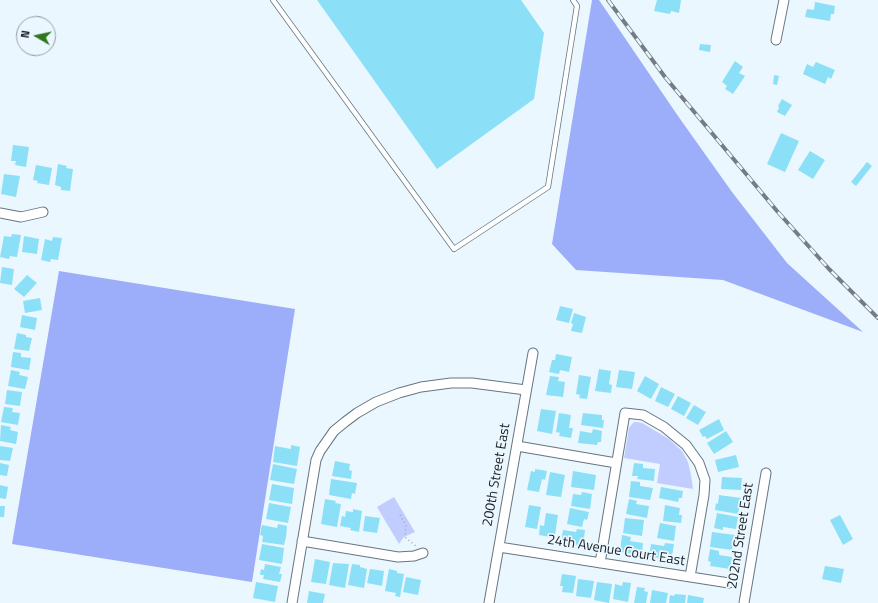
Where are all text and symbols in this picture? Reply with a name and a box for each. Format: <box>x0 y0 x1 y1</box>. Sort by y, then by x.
north arrow <box>16 16 56 56</box>
text: N <box>17 29 34 39</box>
street label: 200th Street East <box>480 422 514 528</box>
street label: 202nd Street East <box>724 482 758 590</box>
street label: 24th Avenue Court East <box>546 532 686 570</box>

